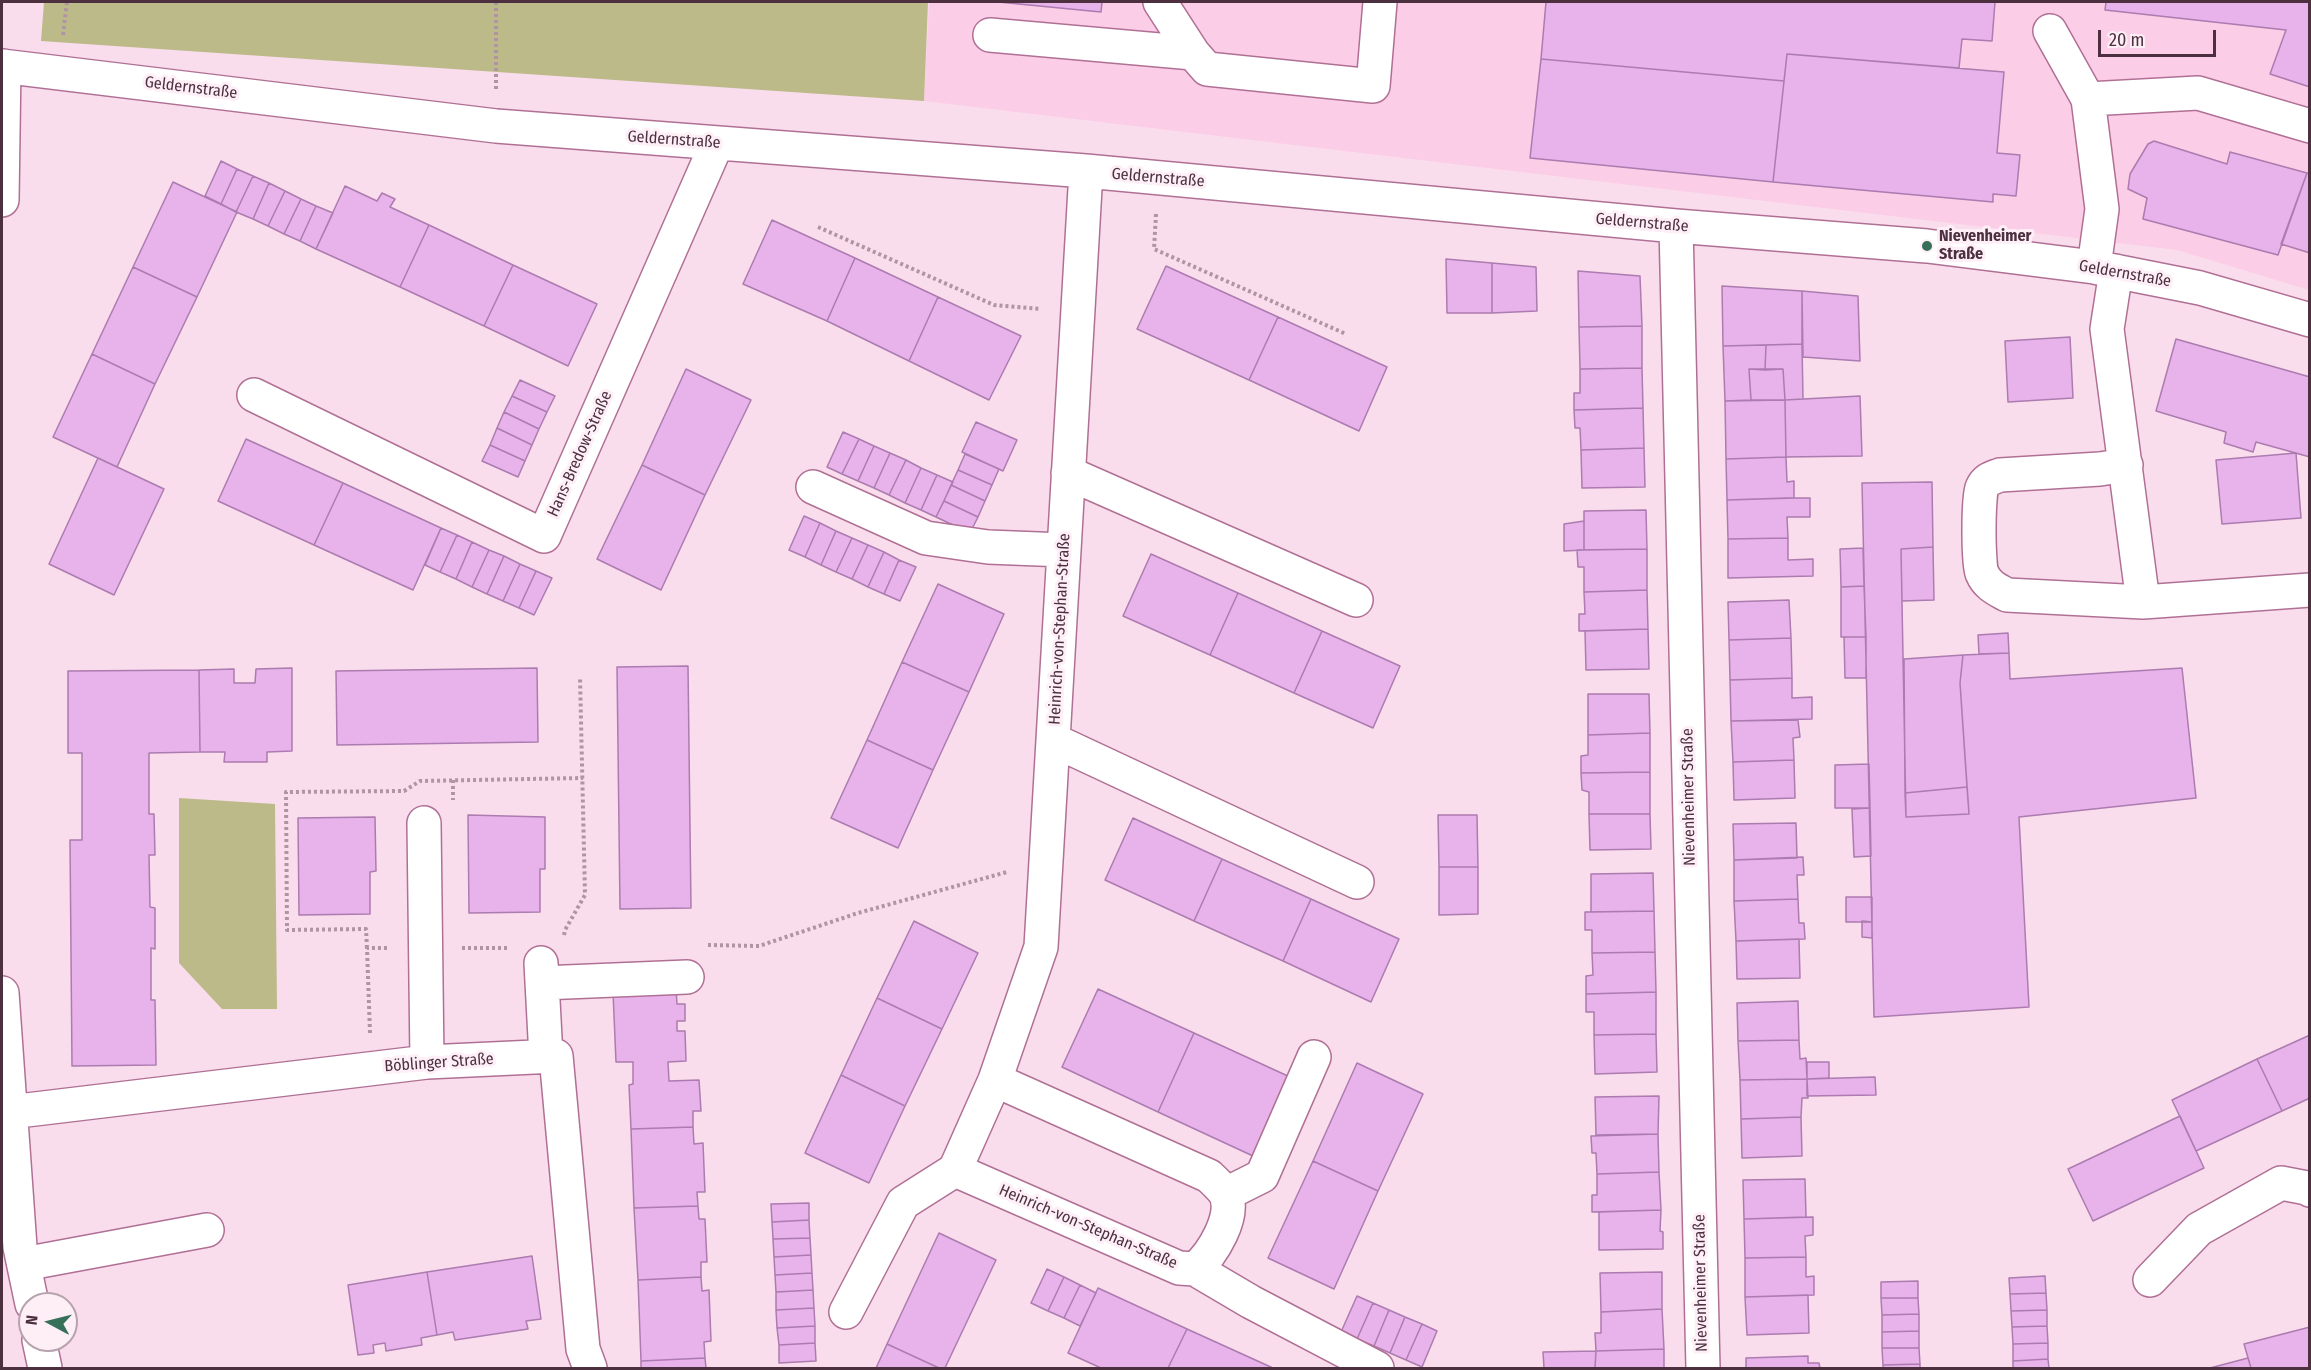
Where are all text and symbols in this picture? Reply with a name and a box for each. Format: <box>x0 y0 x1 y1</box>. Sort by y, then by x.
scale bar <box>2101 18 2220 56</box>
text: 20 m <box>2109 29 2144 51</box>
street label: Geldernstraße <box>144 73 238 103</box>
street label: Geldernstraße <box>627 127 721 153</box>
street label: Geldernstraße <box>1111 164 1205 192</box>
street label: Geldernstraße <box>1595 209 1689 237</box>
place label: Nievenheimer Straße <box>1939 227 2031 265</box>
marker: Nievenheimer Straße <box>1920 239 1934 253</box>
street label: Geldernstraße <box>2077 256 2173 292</box>
street label: Hans-Bredow-Straße <box>544 388 616 520</box>
street label: Heinrich-von-Stephan-Straße <box>1045 533 1075 725</box>
street label: Nievenheimer Straße <box>1678 728 1700 866</box>
street label: Böblinger Straße <box>384 1050 494 1076</box>
street label: Heinrich-von-Stephan-Straße <box>996 1181 1180 1273</box>
street label: Nievenheimer Straße <box>1690 1214 1712 1352</box>
north arrow <box>18 1292 78 1352</box>
text: N <box>22 1314 42 1326</box>

